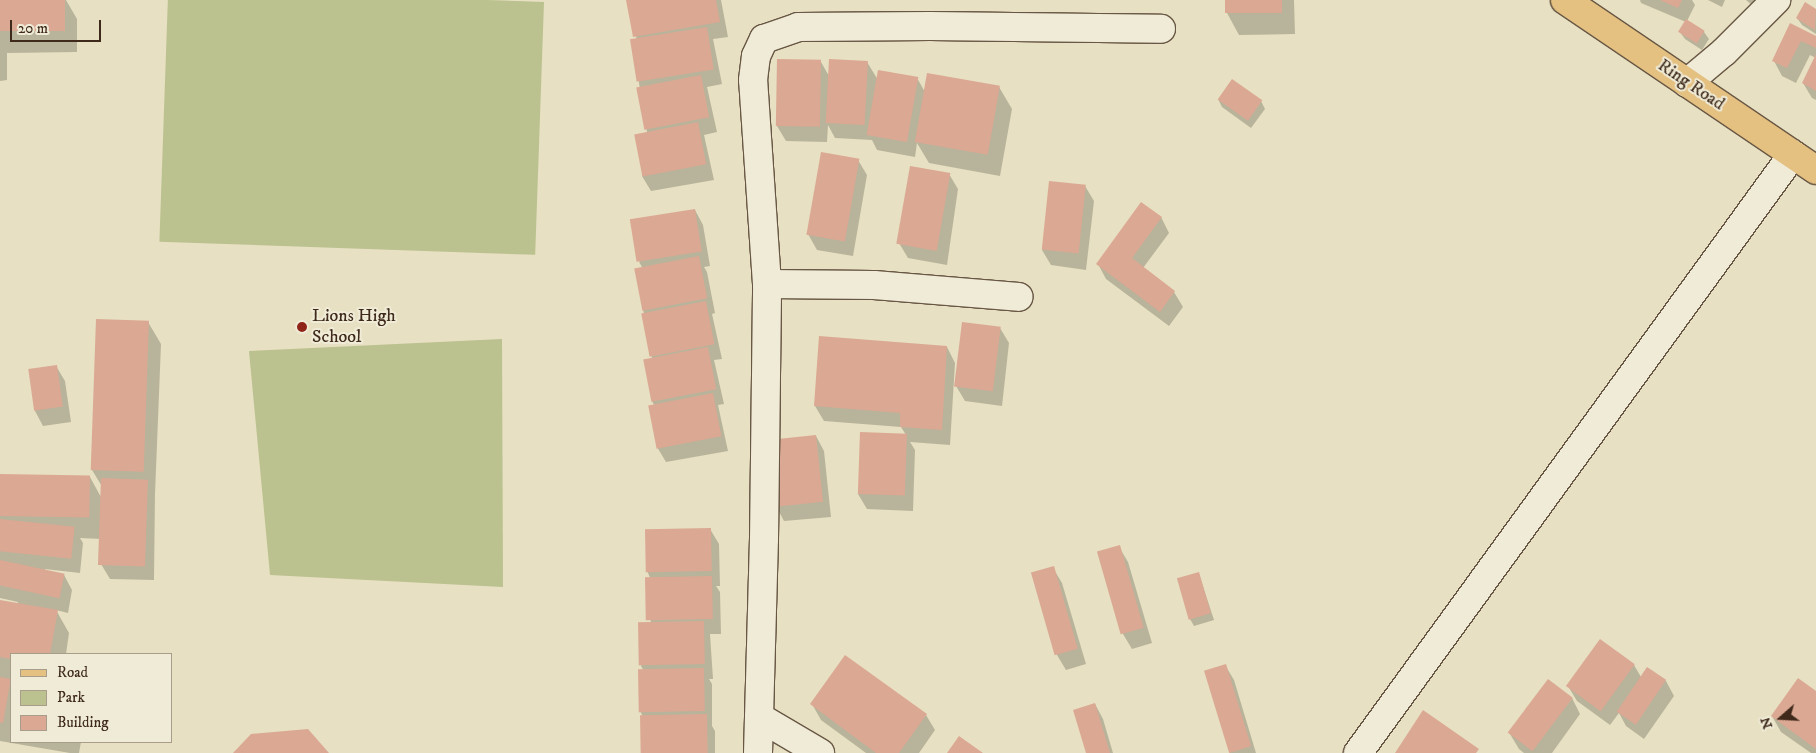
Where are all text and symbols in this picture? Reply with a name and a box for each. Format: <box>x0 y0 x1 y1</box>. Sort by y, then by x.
scale bar <box>12 10 104 42</box>
text: 20 m <box>18 19 48 38</box>
street label: Ring Road <box>1653 55 1729 115</box>
place label: Lions High School <box>312 306 396 348</box>
marker: Lions High School <box>296 321 308 333</box>
legend <box>10 653 172 743</box>
text: Road <box>57 663 88 682</box>
text: Park <box>57 688 85 707</box>
north arrow <box>1756 693 1806 743</box>
text: Building <box>57 713 109 732</box>
text: N <box>1756 715 1777 731</box>

